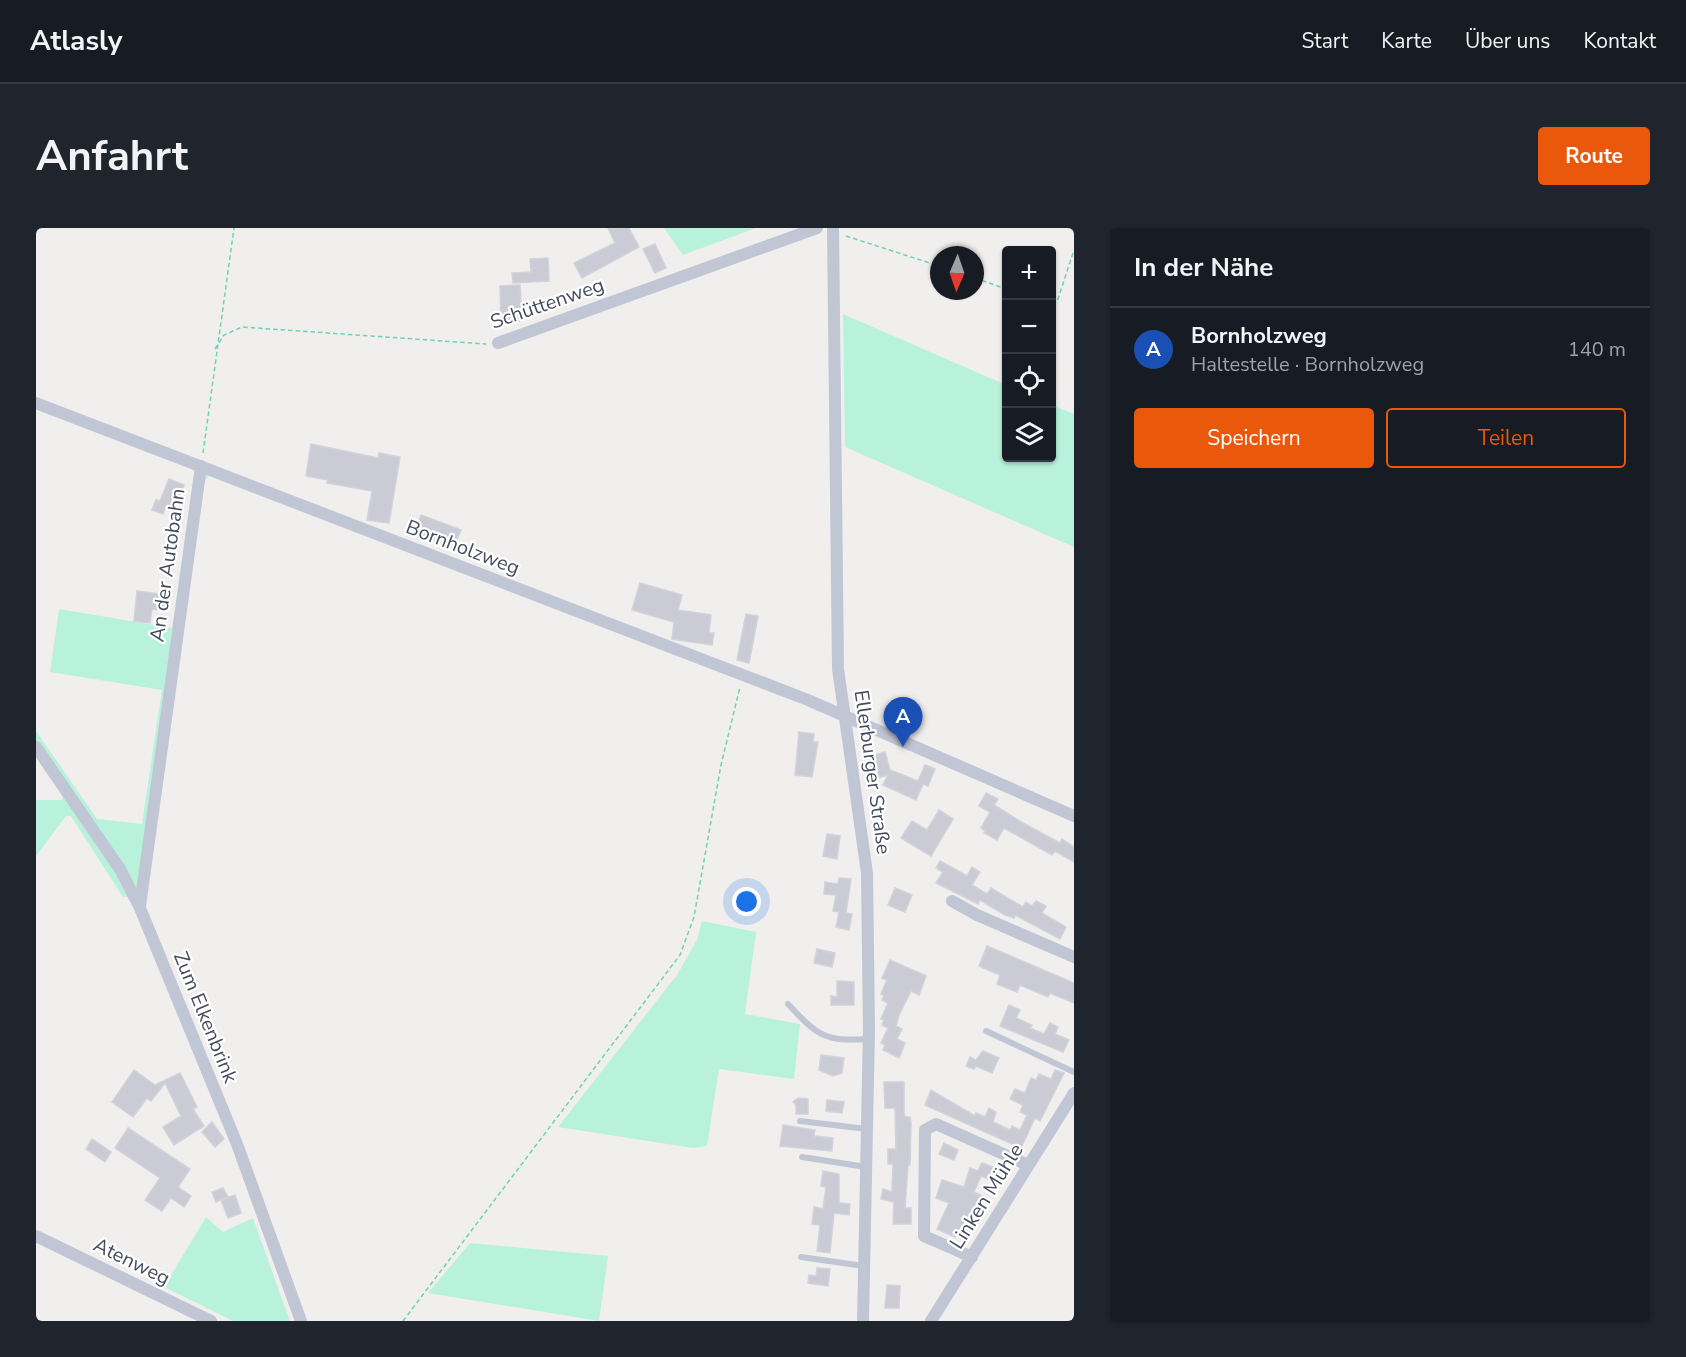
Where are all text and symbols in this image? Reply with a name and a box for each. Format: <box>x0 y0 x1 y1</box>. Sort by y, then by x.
text: Atlasly <box>30 22 122 60</box>
text: Start <box>1301 27 1348 55</box>
text: Karte <box>1381 27 1432 55</box>
text: Über uns <box>1465 27 1550 55</box>
text: Kontakt <box>1583 27 1656 55</box>
button: Route <box>1538 127 1650 185</box>
text: Anfahrt <box>36 128 188 185</box>
north arrow <box>930 246 984 300</box>
map controls <box>1002 246 1056 462</box>
button: + <box>1002 246 1056 300</box>
text: In der Nähe <box>1134 250 1273 285</box>
street label: Schüttenweg <box>487 271 608 336</box>
button: − <box>1002 300 1056 354</box>
text: Bornholzweg <box>1191 321 1327 351</box>
text: A <box>1146 336 1161 363</box>
text: 140 m <box>1568 336 1626 363</box>
text: Haltestelle · Bornholzweg <box>1191 351 1424 378</box>
button: locate <box>1002 354 1056 408</box>
button: layers <box>1002 408 1056 462</box>
button: Speichern <box>1134 408 1374 468</box>
button: Teilen <box>1386 408 1626 468</box>
street label: An der Autobahn <box>143 487 192 643</box>
street label: Bornholzweg <box>402 513 524 582</box>
street label: Ellerburger Straße <box>848 688 897 856</box>
pin: A <box>884 698 922 747</box>
your location <box>732 887 761 916</box>
street label: Zum Elkenbrink <box>167 948 244 1088</box>
street label: Linken Mühle <box>943 1138 1030 1254</box>
street label: Atenweg <box>89 1231 175 1292</box>

